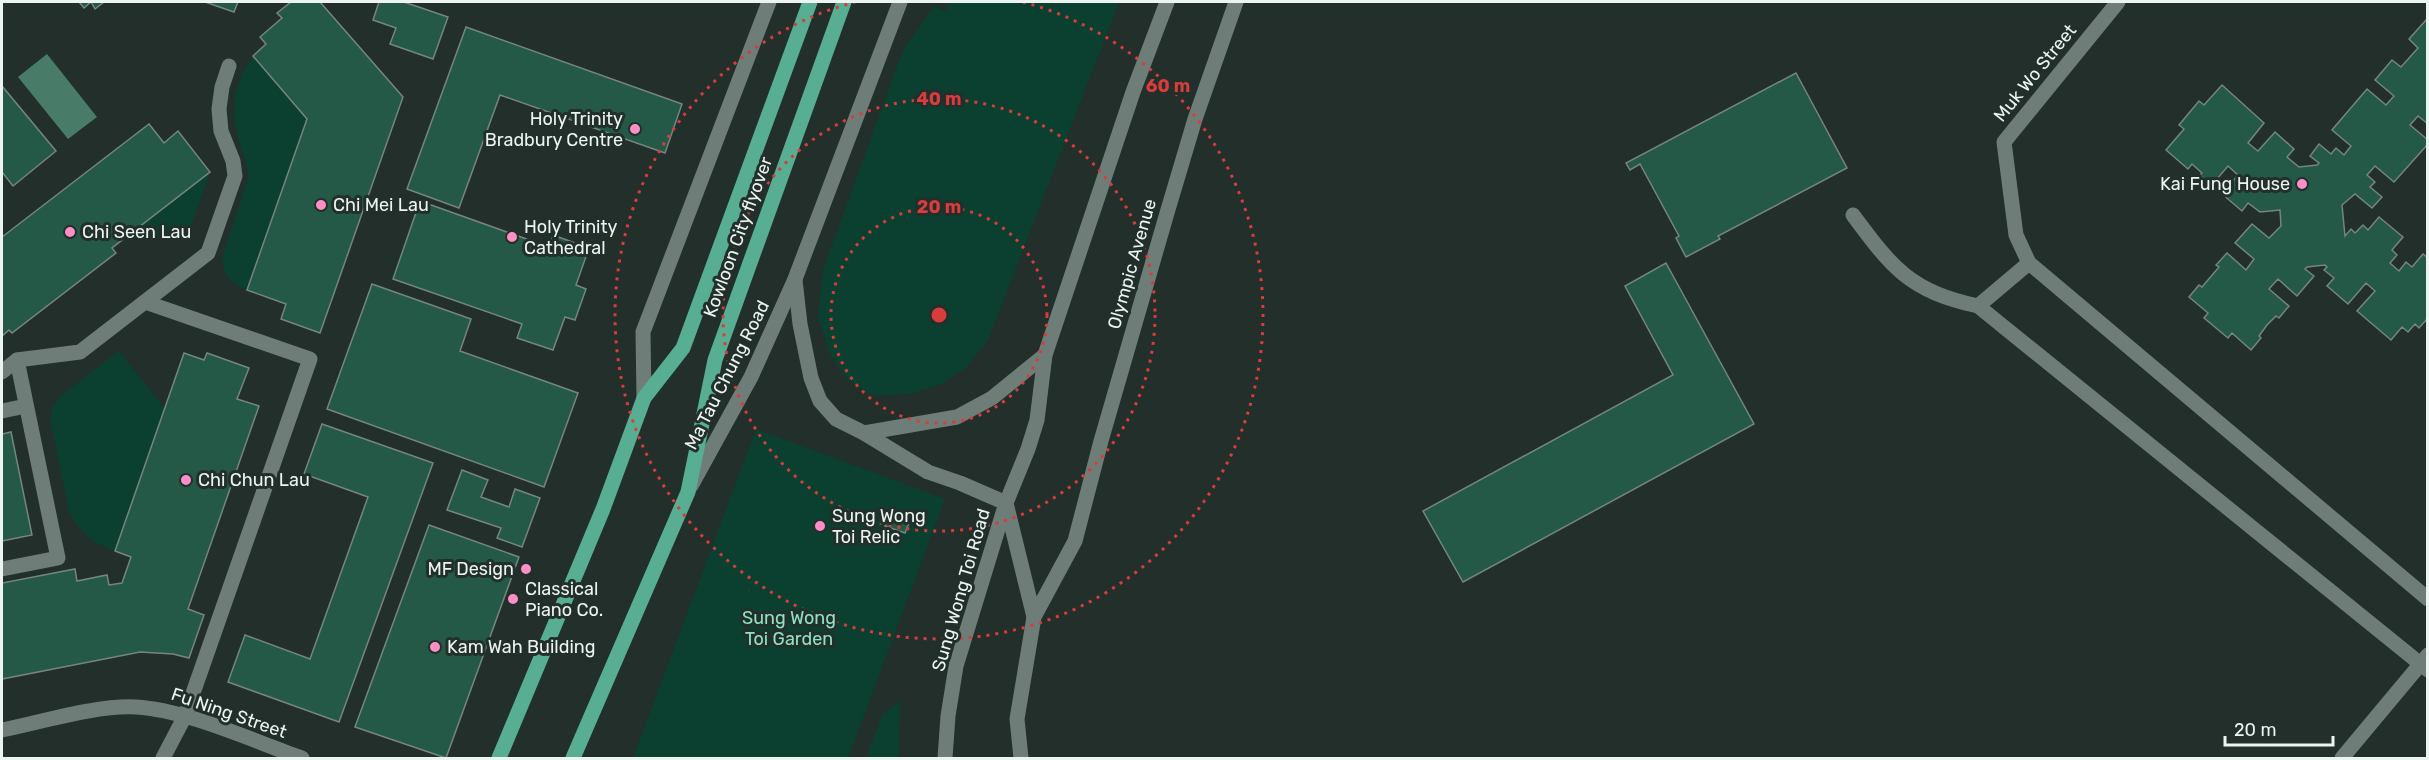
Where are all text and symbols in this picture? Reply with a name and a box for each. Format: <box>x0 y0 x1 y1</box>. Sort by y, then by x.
street label: Muk Wo Street <box>1989 20 2081 126</box>
text: 60 m <box>1146 75 1190 97</box>
text: 40 m <box>917 88 961 110</box>
place label: Holy Trinity Bradbury Centre <box>485 108 623 151</box>
marker: Holy Trinity Bradbury Centre <box>628 122 642 136</box>
street label: Kowloon City flyover <box>699 154 777 320</box>
place label: Kai Fung House <box>2160 173 2290 195</box>
marker: Kai Fung House <box>2295 177 2309 191</box>
place label: Chi Mei Lau <box>333 194 429 216</box>
text: 20 m <box>917 196 961 218</box>
street label: Olympic Avenue <box>1103 196 1161 332</box>
marker: Chi Mei Lau <box>314 198 328 212</box>
place label: Holy Trinity Cathedral <box>524 216 617 259</box>
place label: Chi Seen Lau <box>82 221 191 243</box>
marker: Chi Seen Lau <box>63 225 77 239</box>
marker: Holy Trinity Cathedral <box>505 230 519 244</box>
street label: Ma Tau Chung Road <box>680 297 774 453</box>
centre of rings <box>929 305 949 325</box>
place label: Chi Chun Lau <box>198 469 310 491</box>
marker: Chi Chun Lau <box>179 473 193 487</box>
place label: Sung Wong Toi Relic <box>832 505 926 548</box>
street label: Sung Wong Toi Road <box>927 506 995 674</box>
marker: Sung Wong Toi Relic <box>813 519 827 533</box>
place label: MF Design <box>427 558 514 580</box>
marker: MF Design <box>519 562 533 576</box>
place label: Classical Piano Co. <box>525 578 603 621</box>
marker: Classical Piano Co. <box>506 592 520 606</box>
park label: Sung Wong Toi Garden <box>742 607 836 650</box>
place label: Kam Wah Building <box>447 636 595 658</box>
marker: Kam Wah Building <box>428 640 442 654</box>
street label: Fu Ning Street <box>168 683 290 743</box>
scale bar <box>2225 709 2333 747</box>
text: 20 m <box>2234 719 2276 741</box>

